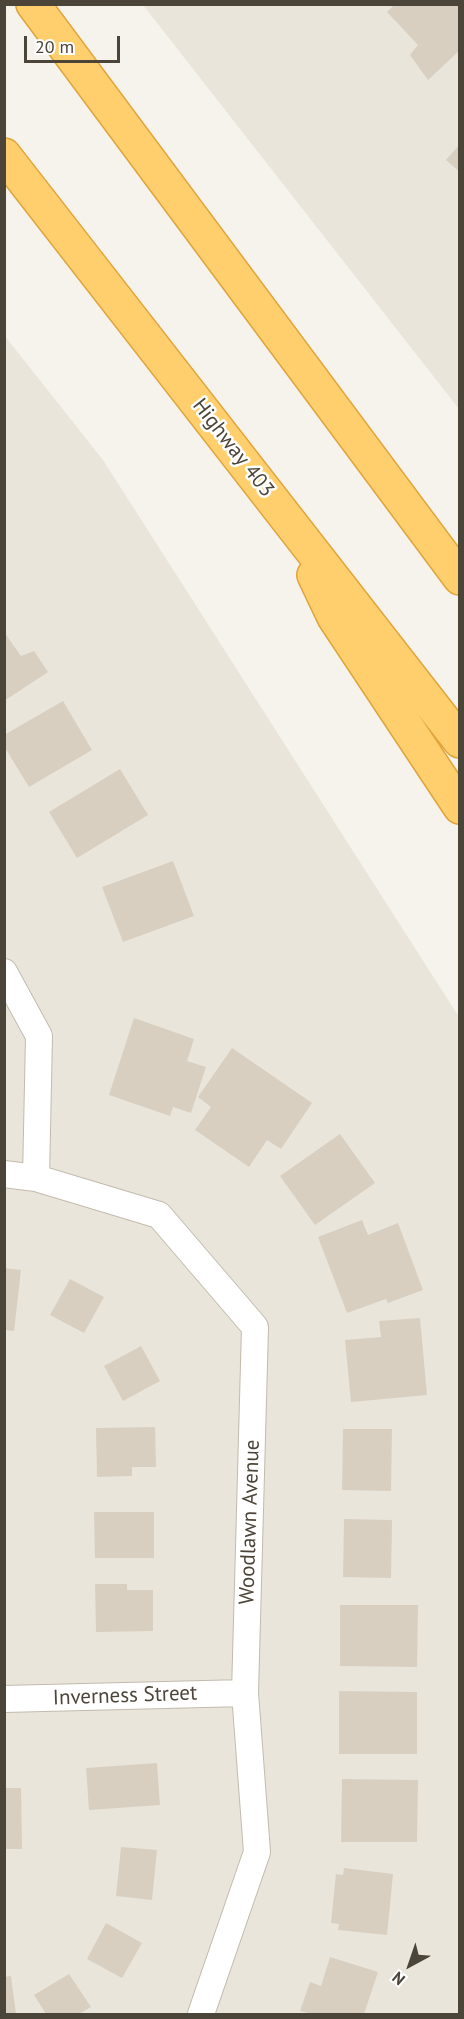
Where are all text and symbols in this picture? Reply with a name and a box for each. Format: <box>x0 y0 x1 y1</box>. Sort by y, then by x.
scale bar <box>27 24 123 62</box>
text: 20 m <box>35 35 74 58</box>
street label: Highway 403 <box>187 394 279 502</box>
street label: Woodlawn Avenue <box>235 1439 265 1605</box>
street label: Inverness Street <box>52 1681 198 1711</box>
north arrow <box>380 1935 440 1995</box>
text: N <box>388 1968 409 1990</box>

